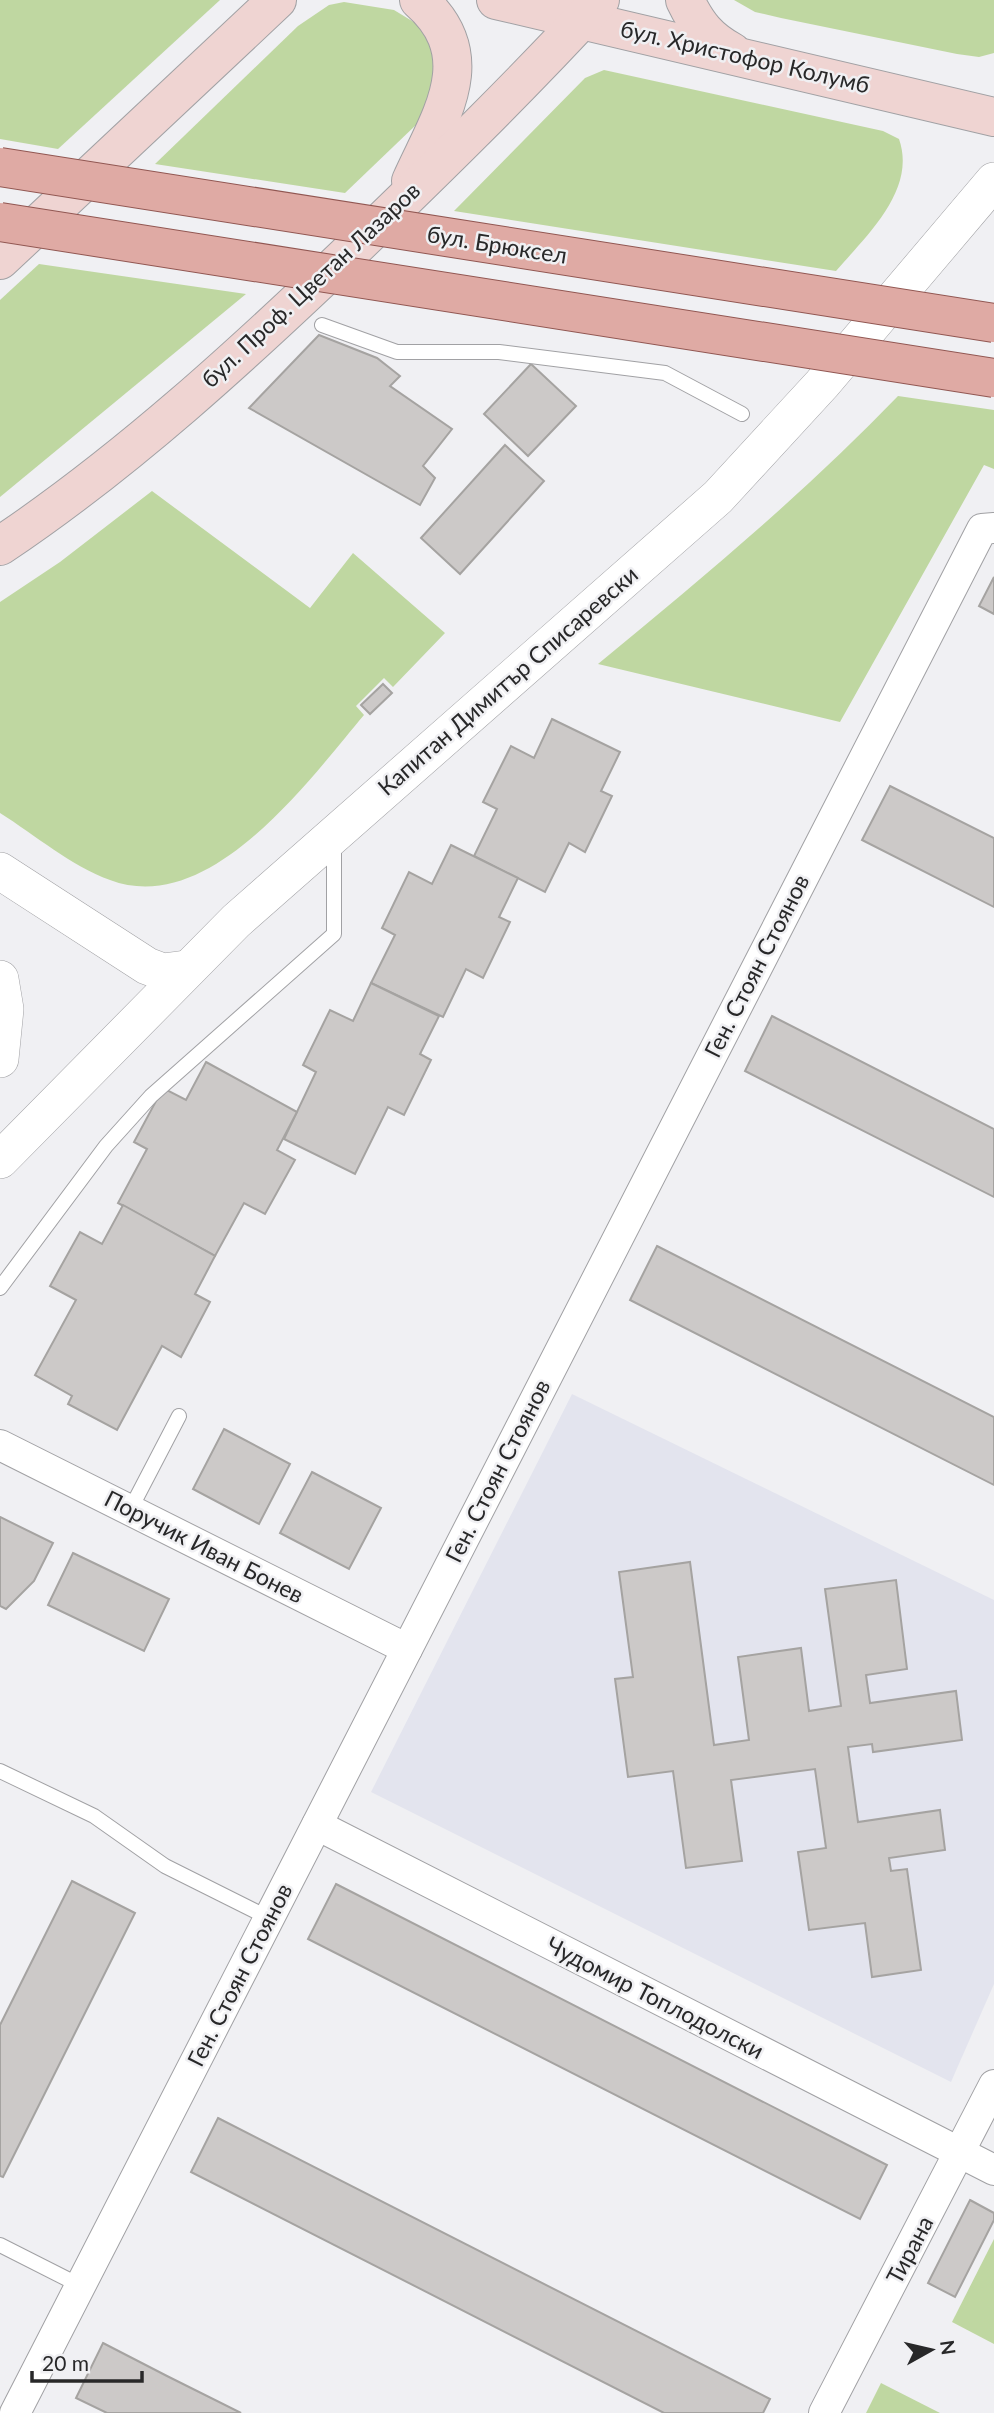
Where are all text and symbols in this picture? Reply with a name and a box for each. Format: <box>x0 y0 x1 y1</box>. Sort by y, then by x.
street label: бул. Христофор Колумб <box>618 14 873 98</box>
street label: бул. Проф. Цветан Лазаров <box>195 176 425 393</box>
street label: бул. Брюксел <box>425 219 569 269</box>
street label: Капитан Димитър Списаревски <box>372 560 643 801</box>
street label: Ген. Стоян Стоянов <box>698 869 814 1062</box>
street label: Ген. Стоян Стоянов <box>439 1374 555 1567</box>
street label: Поручик Иван Бонев <box>100 1484 309 1608</box>
street label: Ген. Стоян Стоянов <box>181 1878 297 2071</box>
street label: Чудомир Топлодолски <box>542 1930 769 2064</box>
street label: Тирана <box>880 2211 939 2288</box>
north arrow <box>896 2315 966 2385</box>
text: N <box>936 2339 961 2356</box>
scale bar <box>32 2340 142 2384</box>
text: 20 m <box>42 2350 89 2375</box>

